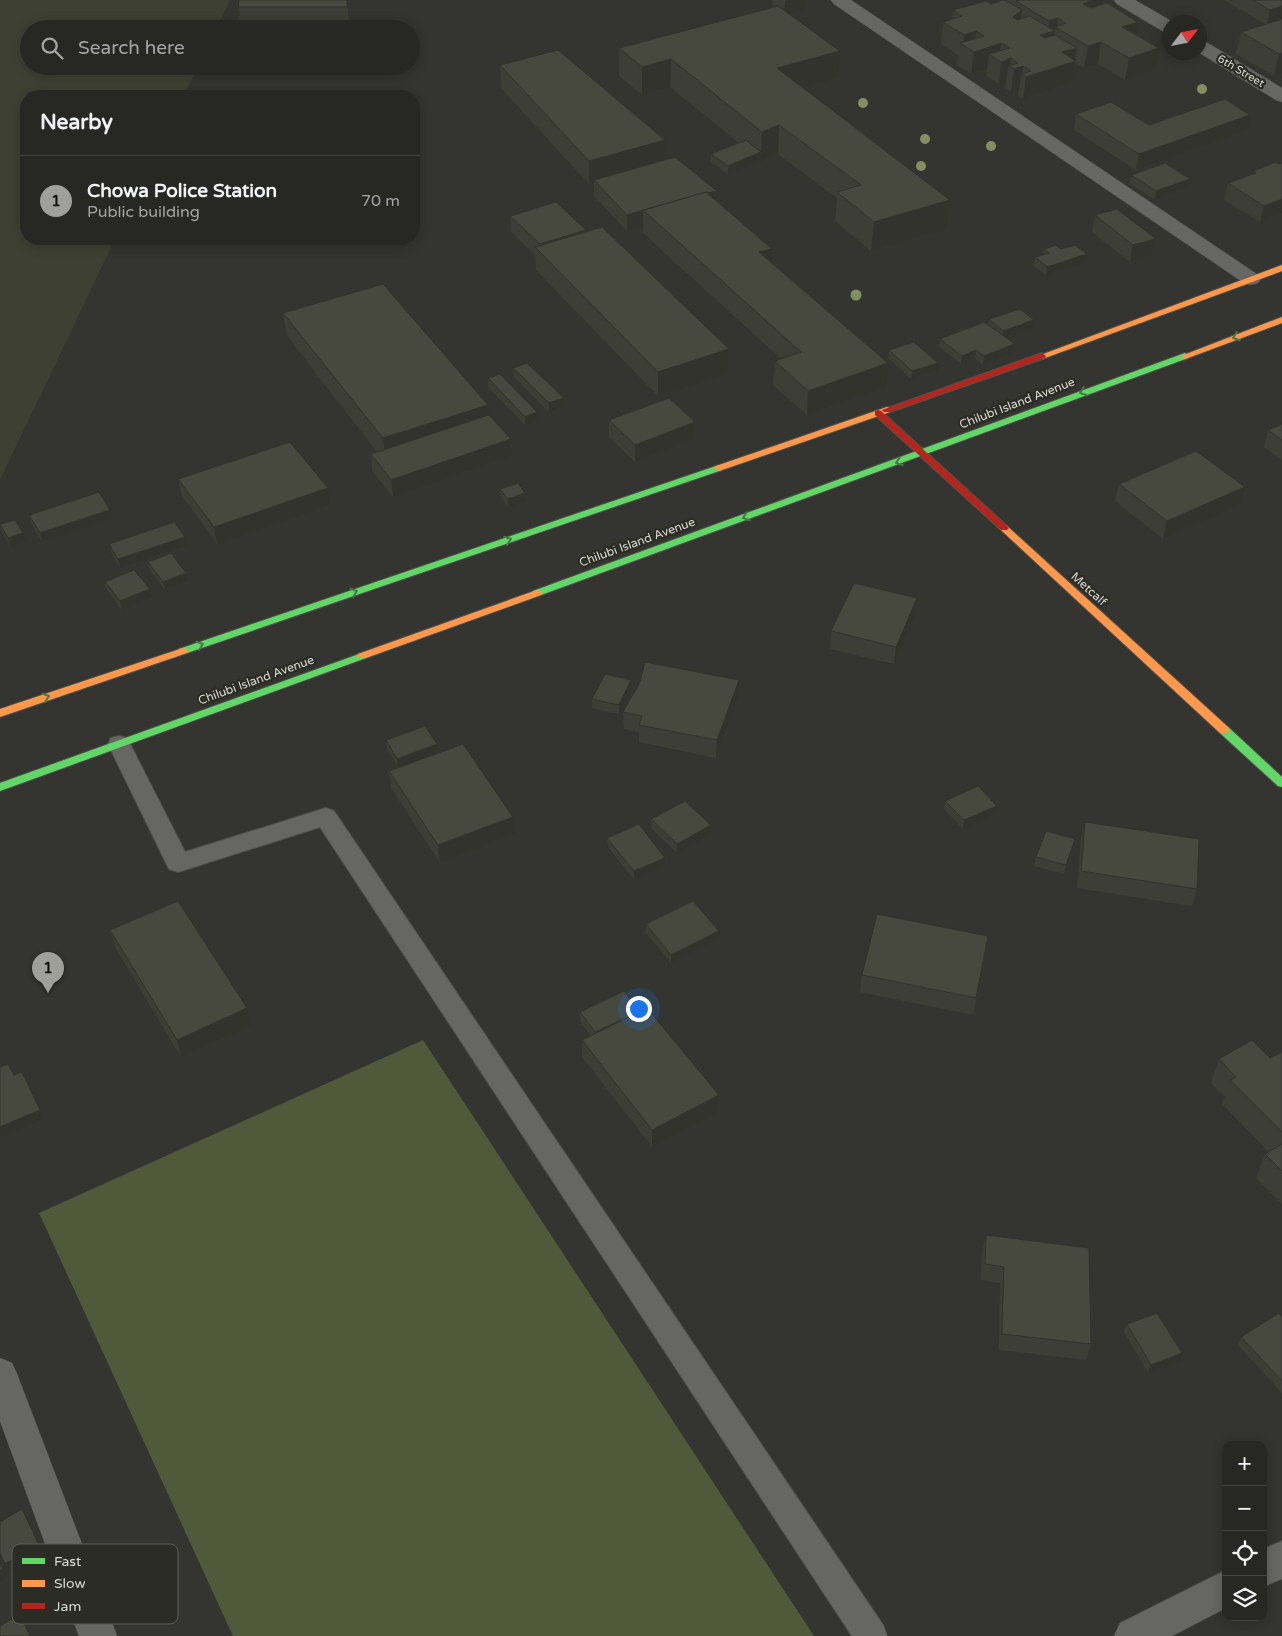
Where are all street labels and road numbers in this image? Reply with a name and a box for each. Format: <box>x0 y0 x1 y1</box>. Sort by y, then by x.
street label: 6th Street <box>1215 52 1267 90</box>
street label: Chilubi Island Avenue <box>957 374 1077 431</box>
street label: Chilubi Island Avenue <box>577 514 697 569</box>
street label: Metcalf <box>1068 569 1110 609</box>
street label: Chilubi Island Avenue <box>196 652 316 707</box>

